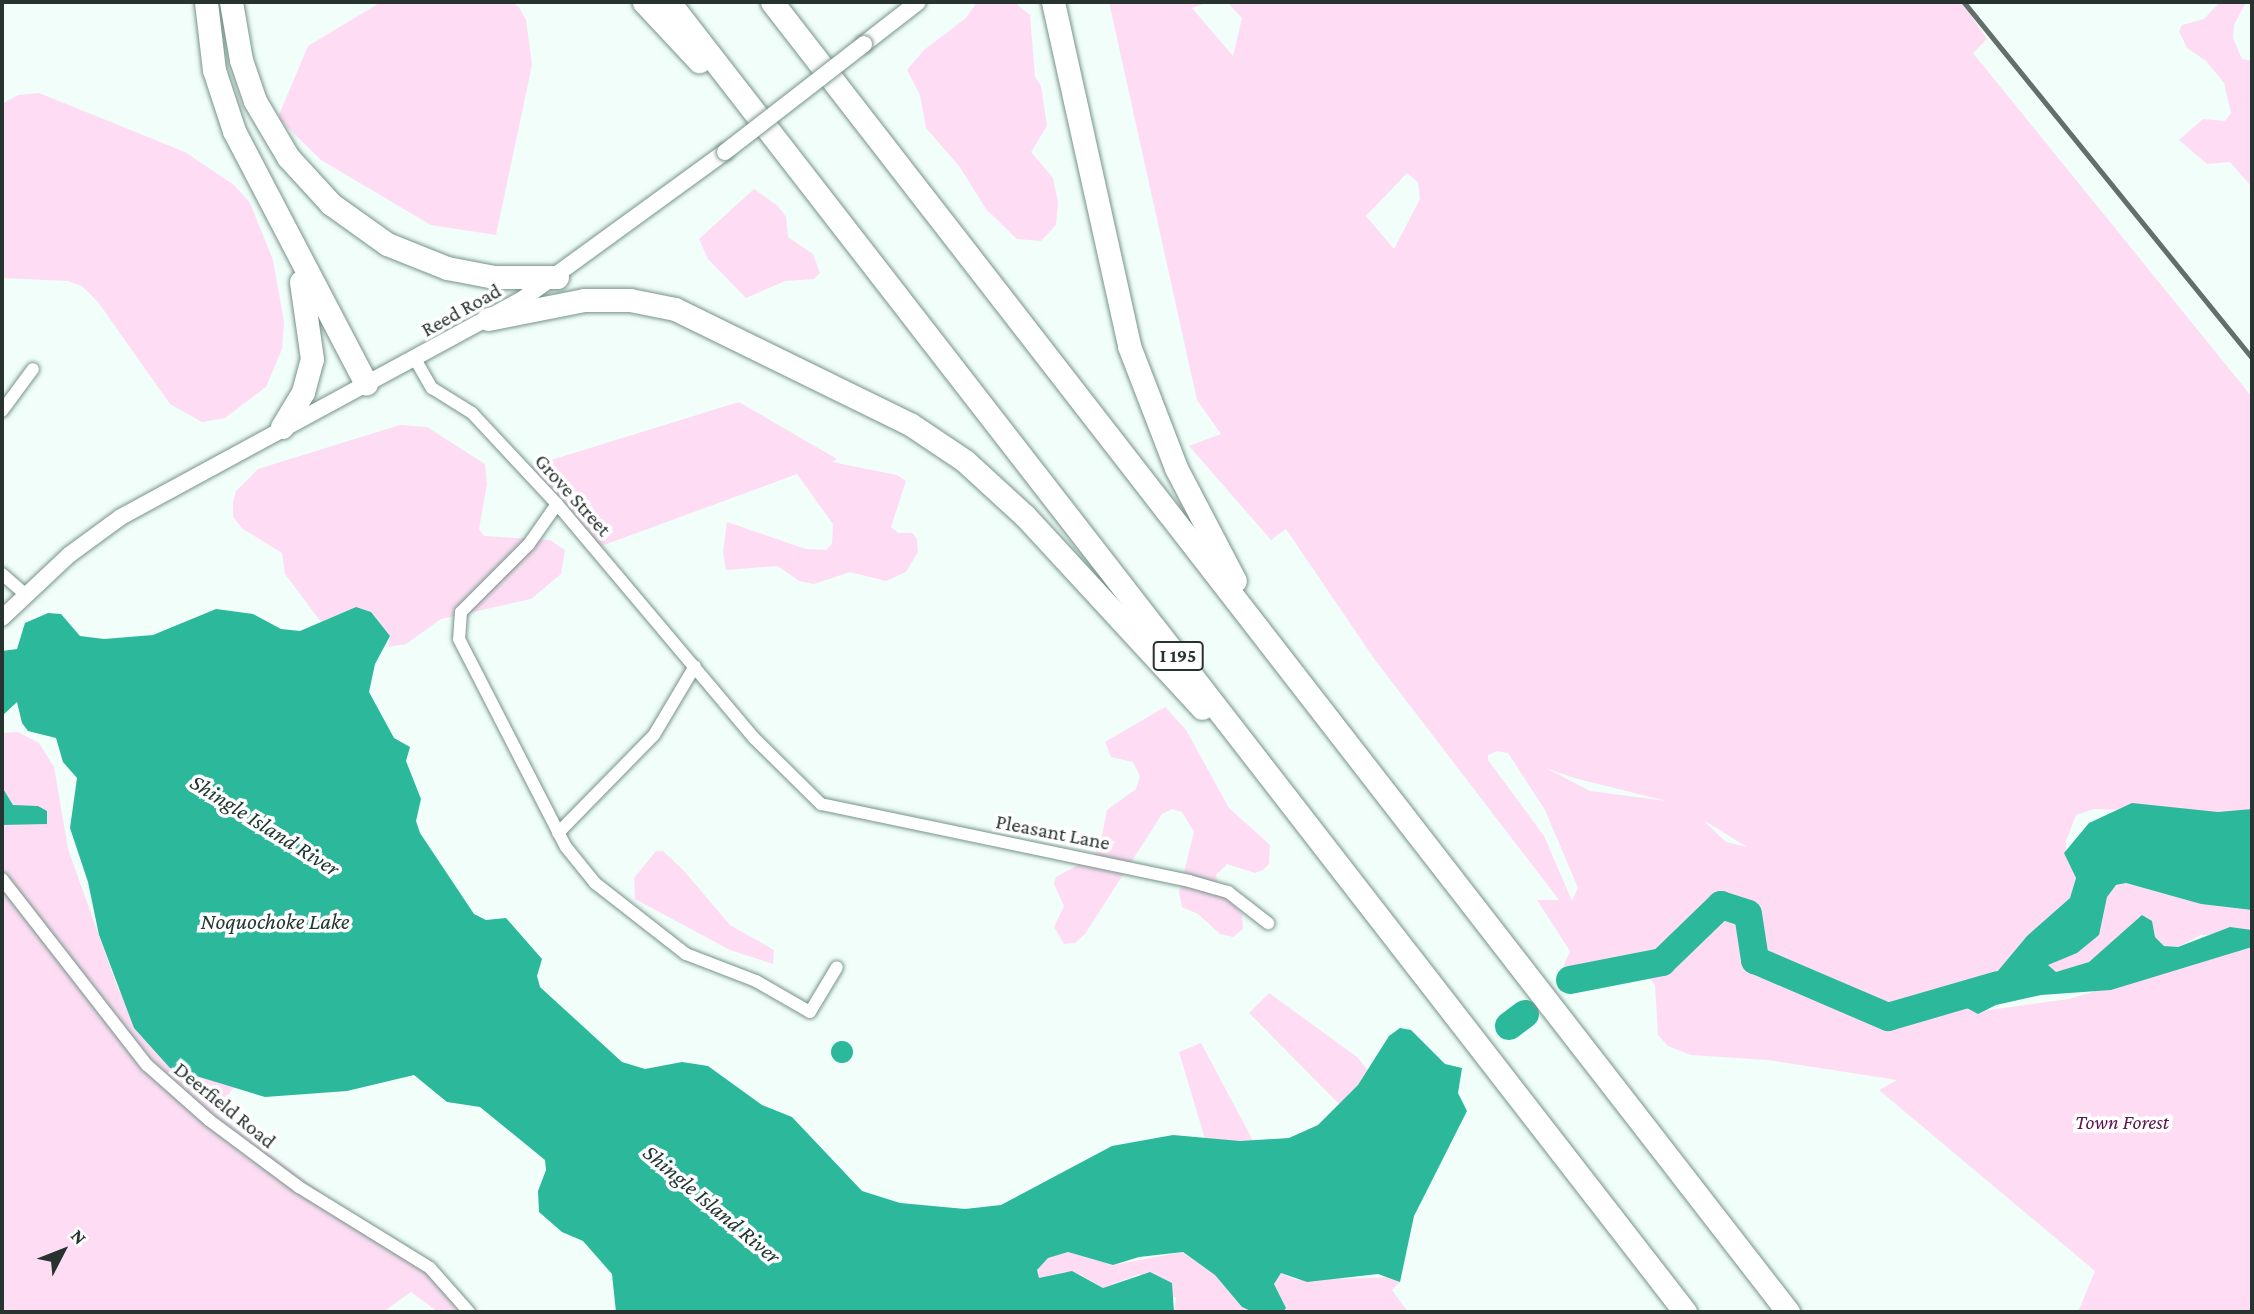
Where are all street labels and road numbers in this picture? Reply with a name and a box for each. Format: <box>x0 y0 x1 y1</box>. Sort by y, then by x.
street label: Reed Road <box>417 278 505 342</box>
street label: Grove Street <box>529 448 617 542</box>
road number: I 195 <box>1152 640 1204 671</box>
street label: Pleasant Lane <box>994 809 1112 855</box>
street label: Deerfield Road <box>169 1056 281 1154</box>

